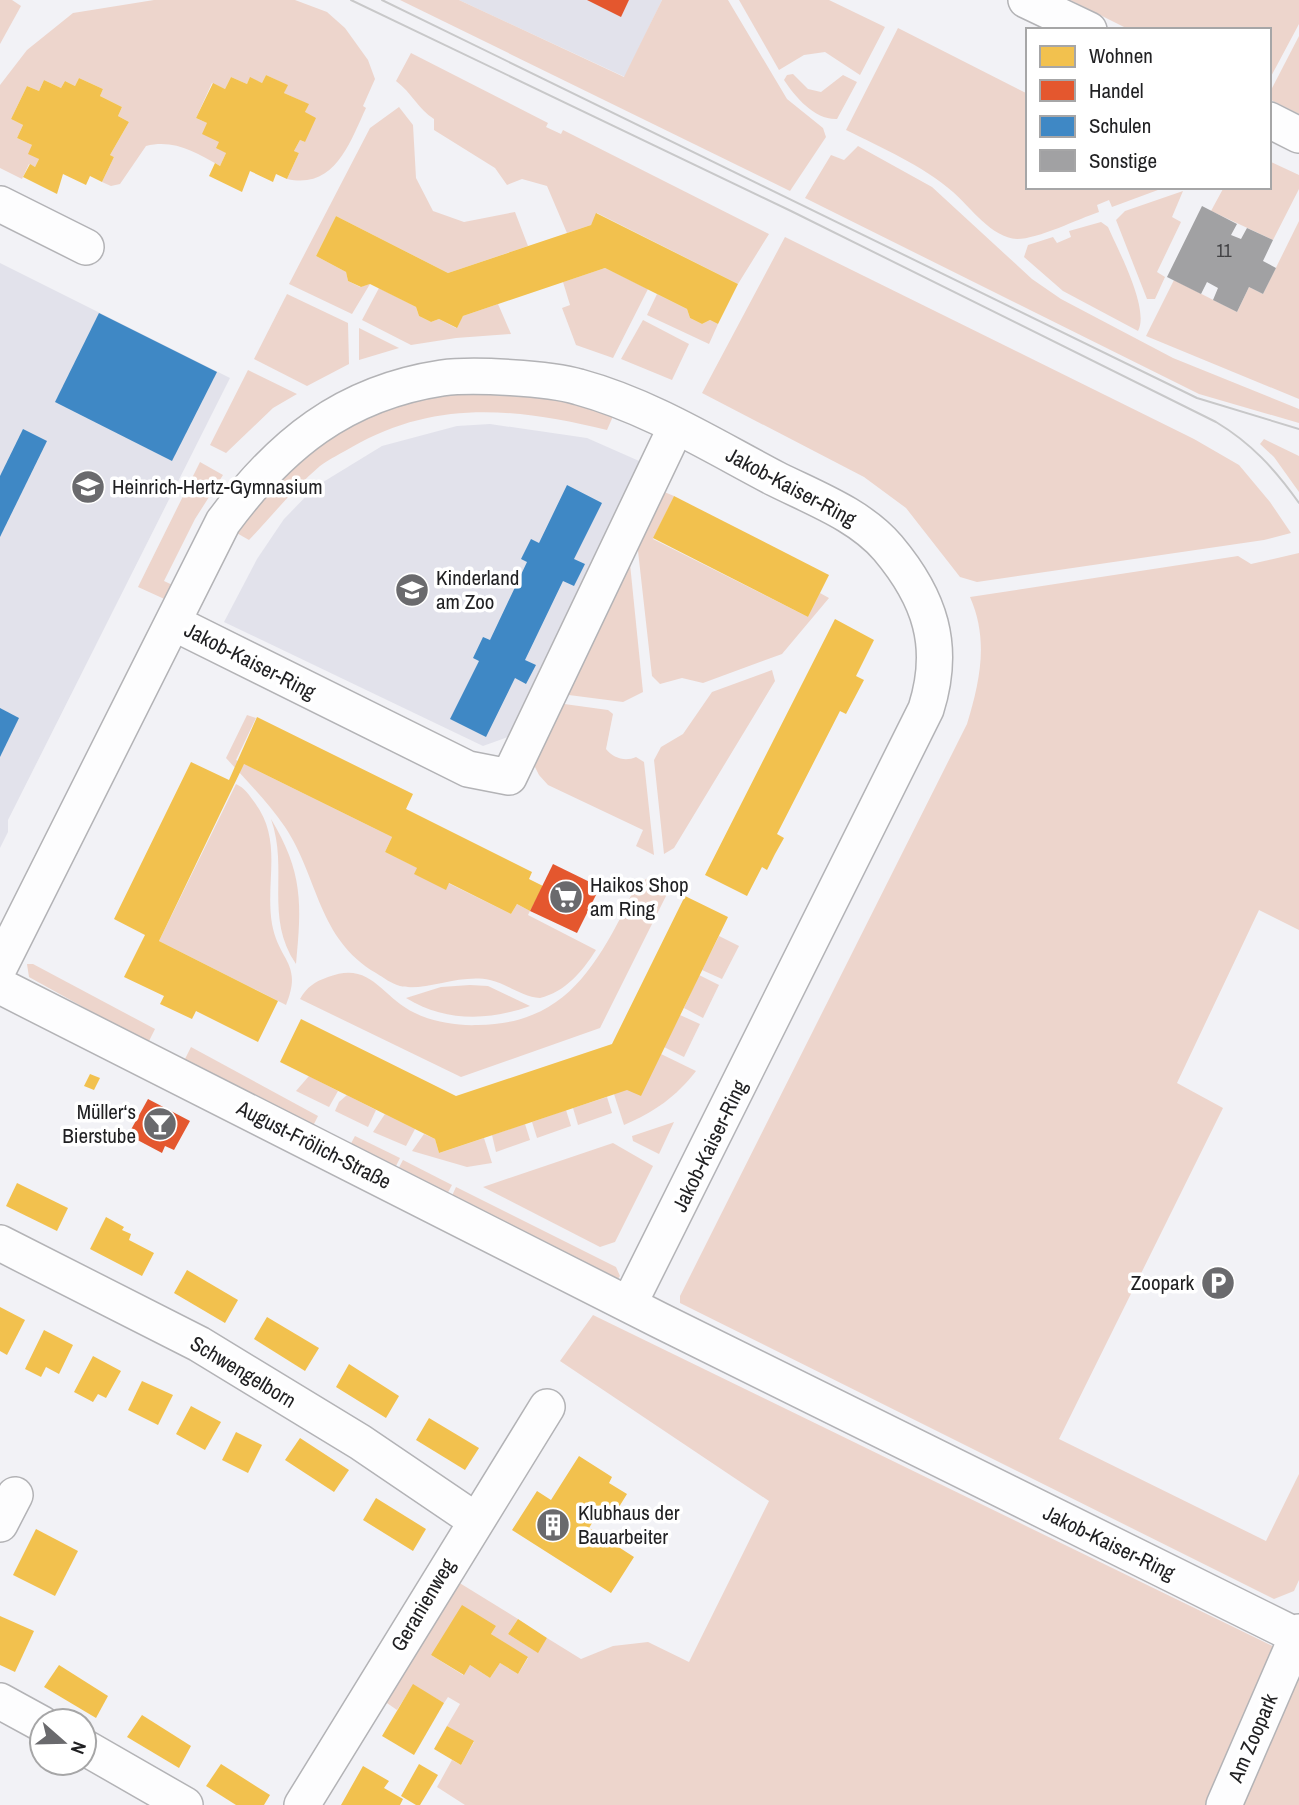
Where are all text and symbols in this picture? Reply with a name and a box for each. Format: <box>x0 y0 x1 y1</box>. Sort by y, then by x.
legend <box>1026 28 1271 189</box>
text: Wohnen <box>1089 41 1153 70</box>
text: Handel <box>1089 76 1144 105</box>
text: Schulen <box>1089 111 1151 140</box>
text: Sonstige <box>1089 146 1157 175</box>
house number: 11 <box>1216 238 1232 263</box>
street label: Jakob-Kaiser-Ring <box>721 440 862 533</box>
school or university icon: Heinrich-Hertz-Gymnasium <box>69 468 107 506</box>
place label: Heinrich-Hertz-Gymnasium <box>112 472 323 501</box>
place label: Kinderland am Zoo <box>436 563 519 616</box>
school or university icon: Kinderland am Zoo <box>393 571 431 609</box>
street label: Jakob-Kaiser-Ring <box>180 615 321 706</box>
place label: Haikos Shop am Ring <box>590 870 689 923</box>
supermarket icon: Haikos Shop am Ring <box>547 878 585 916</box>
street label: Jakob-Kaiser-Ring <box>665 1075 754 1217</box>
street label: August-Frölich-Straße <box>231 1093 396 1196</box>
place label: Müller‘s Bierstube <box>62 1097 136 1150</box>
bar icon: Müller‘s Bierstube <box>141 1105 179 1143</box>
parking icon: Zoopark <box>1199 1264 1237 1302</box>
place label: Zoopark <box>1131 1268 1194 1297</box>
street label: Schwengelborn <box>185 1329 302 1415</box>
place label: Klubhaus der Bauarbeiter <box>578 1498 680 1551</box>
street label: Jakob-Kaiser-Ring <box>1038 1498 1180 1587</box>
building icon: Klubhaus der Bauarbeiter <box>534 1506 572 1544</box>
street label: Geranienweg <box>384 1553 462 1657</box>
street label: Am Zoopark <box>1220 1689 1284 1788</box>
north arrow <box>28 1707 98 1777</box>
text: N <box>65 1738 93 1758</box>

